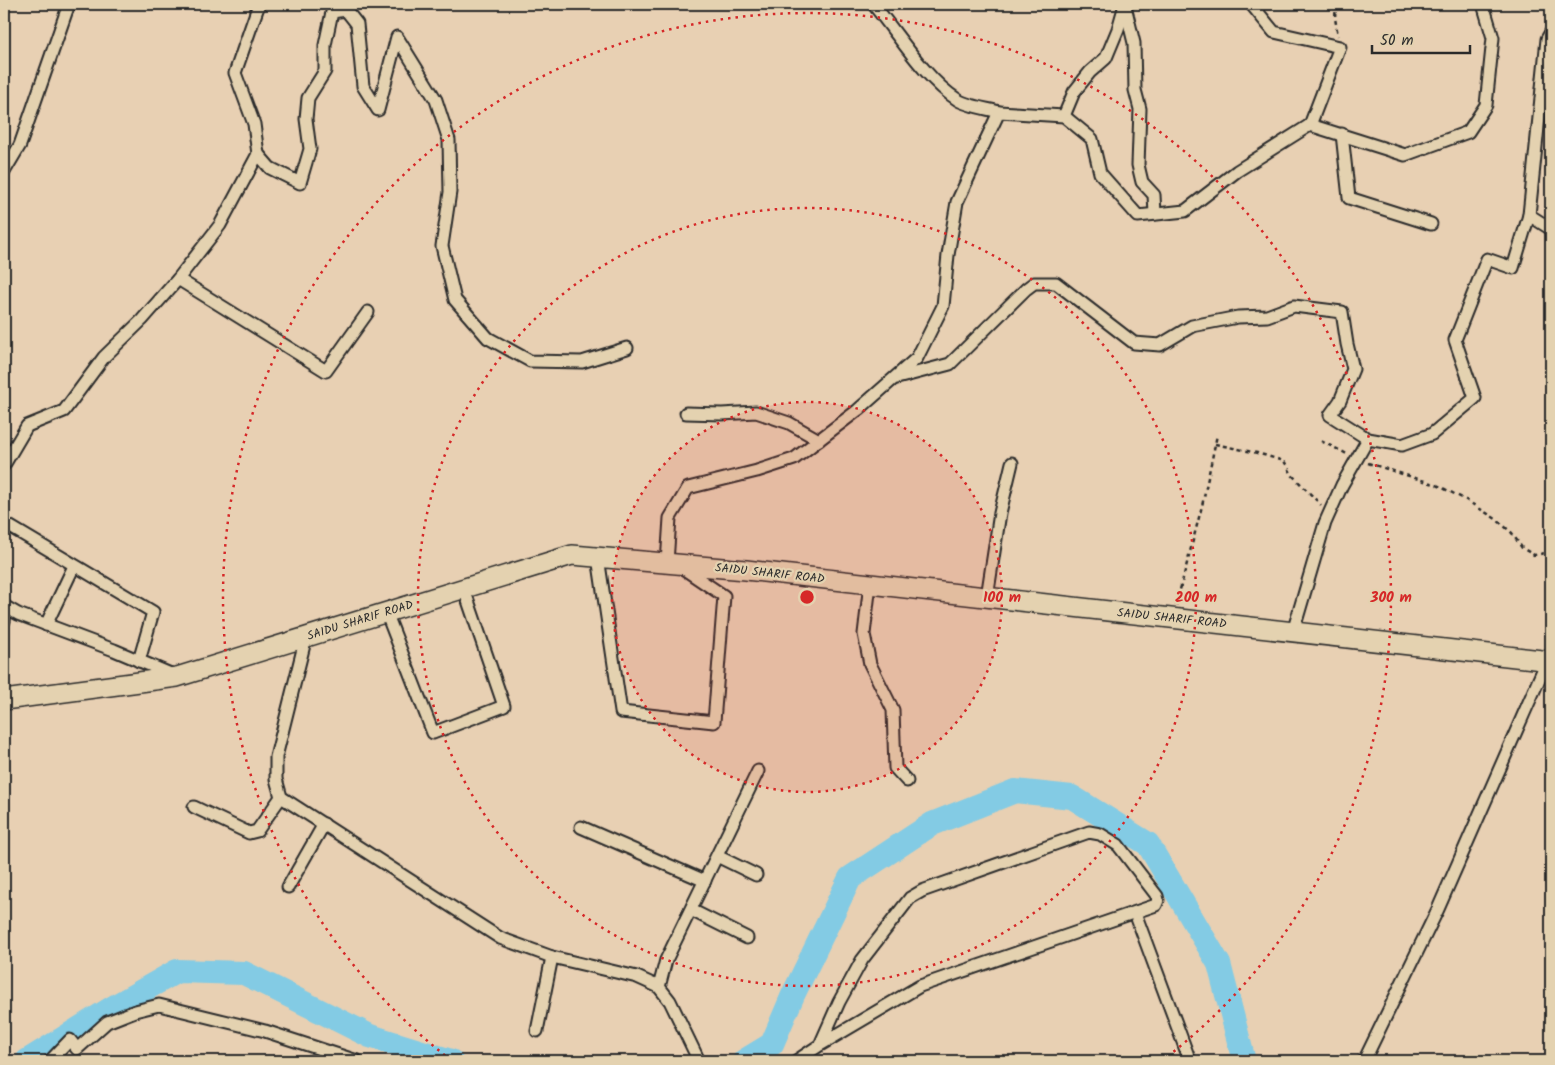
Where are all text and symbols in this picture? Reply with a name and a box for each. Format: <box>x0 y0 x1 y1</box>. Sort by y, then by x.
scale bar <box>1372 22 1470 54</box>
text: 50 m <box>1380 29 1414 53</box>
street label: SAIDU SHARIF ROAD <box>714 558 826 589</box>
text: 100 m <box>983 586 1021 610</box>
text: 200 m <box>1175 586 1217 610</box>
text: 300 m <box>1369 586 1412 610</box>
centre of rings <box>798 588 816 606</box>
street label: SAIDU SHARIF ROAD <box>305 595 416 646</box>
street label: SAIDU SHARIF ROAD <box>1116 603 1228 634</box>

